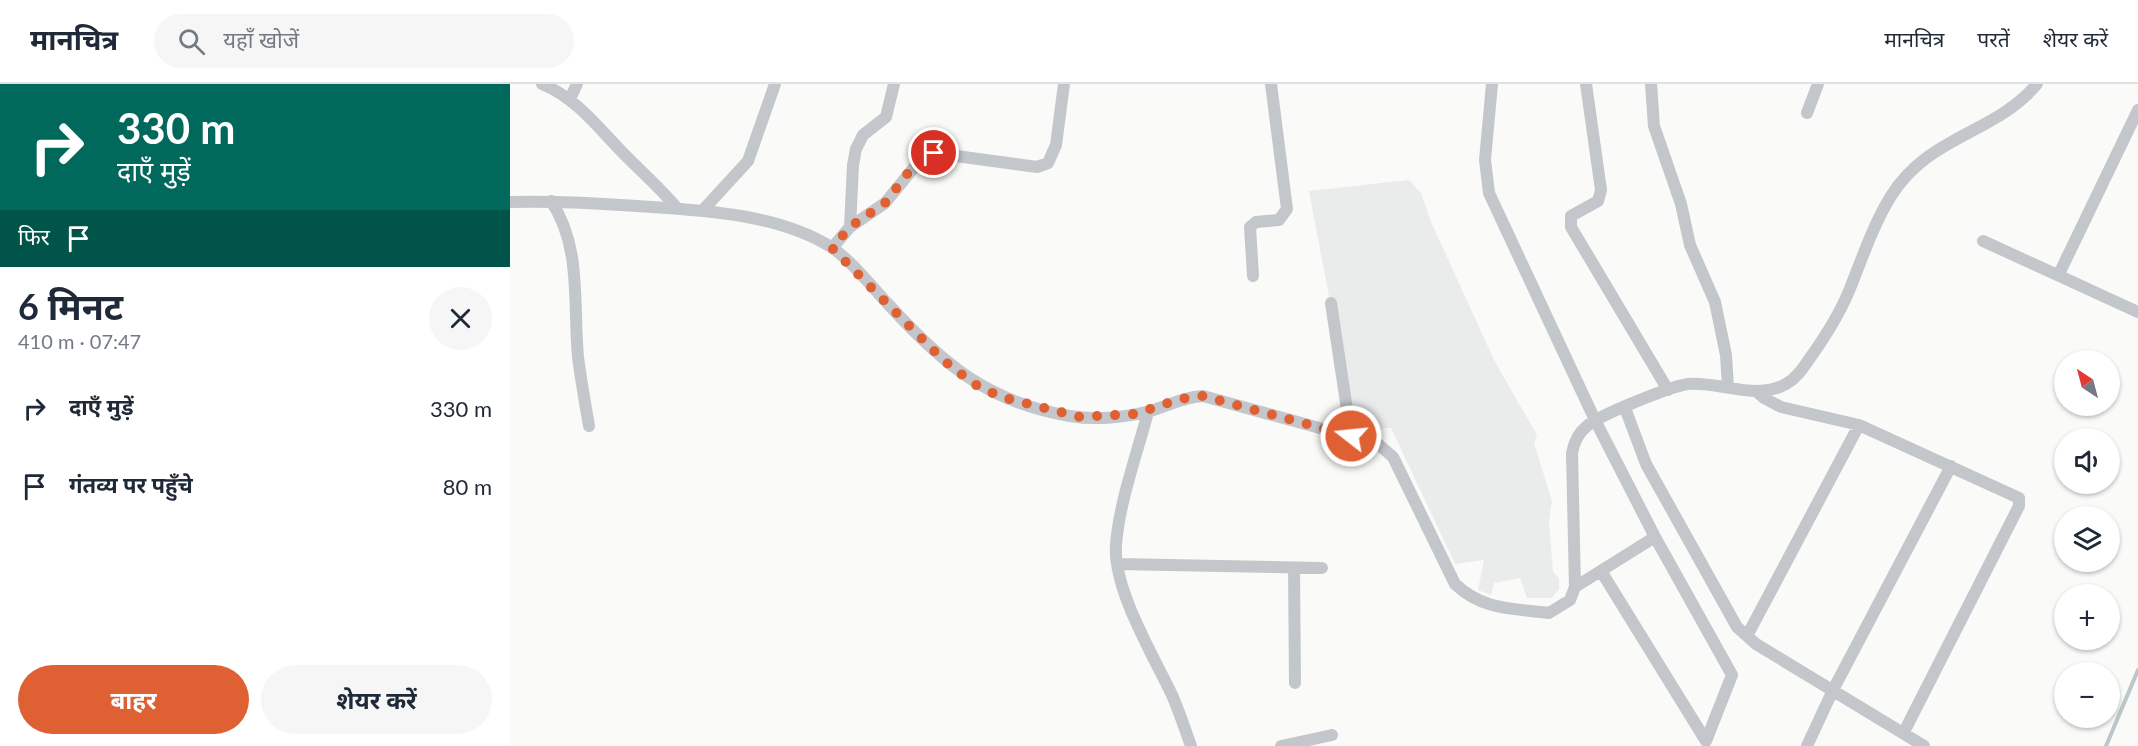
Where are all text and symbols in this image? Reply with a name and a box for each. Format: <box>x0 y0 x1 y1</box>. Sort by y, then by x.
search box <box>154 14 574 68</box>
text: मानचित्र <box>30 22 118 56</box>
icon: search <box>175 25 208 58</box>
text: यहाँ खोजें <box>223 26 299 53</box>
text: मानचित्र <box>1884 26 1944 51</box>
text: परतें <box>1977 26 2010 51</box>
text: शेयर करें <box>2043 26 2108 51</box>
text: 330 m <box>117 103 235 153</box>
icon: right <box>18 108 96 186</box>
pin <box>908 127 959 178</box>
icon: arrive <box>917 136 950 169</box>
text: दाएँ मुड़ें <box>117 154 191 187</box>
icon: arrive <box>62 222 95 255</box>
text: फिर <box>18 223 50 250</box>
text: 6 मिनट <box>18 284 123 328</box>
button: close <box>429 287 492 350</box>
text: 410 m · 07:47 <box>18 329 141 353</box>
north arrow <box>2054 350 2120 416</box>
map controls <box>2054 350 2120 728</box>
icon: right <box>18 392 51 425</box>
text: दाएँ मुड़ें <box>69 393 133 420</box>
text: 330 m <box>430 395 492 422</box>
position arrow <box>1319 404 1383 468</box>
button: sound <box>2054 428 2120 494</box>
icon: arrive <box>18 470 51 503</box>
text: गंतव्य पर पहुँचे <box>69 471 193 498</box>
text: 80 m <box>443 473 492 500</box>
button: layers <box>2054 506 2120 572</box>
button: + <box>2054 584 2120 650</box>
button: − <box>2054 662 2120 728</box>
button: बाहर <box>18 665 249 734</box>
button: शेयर करें <box>261 665 492 734</box>

